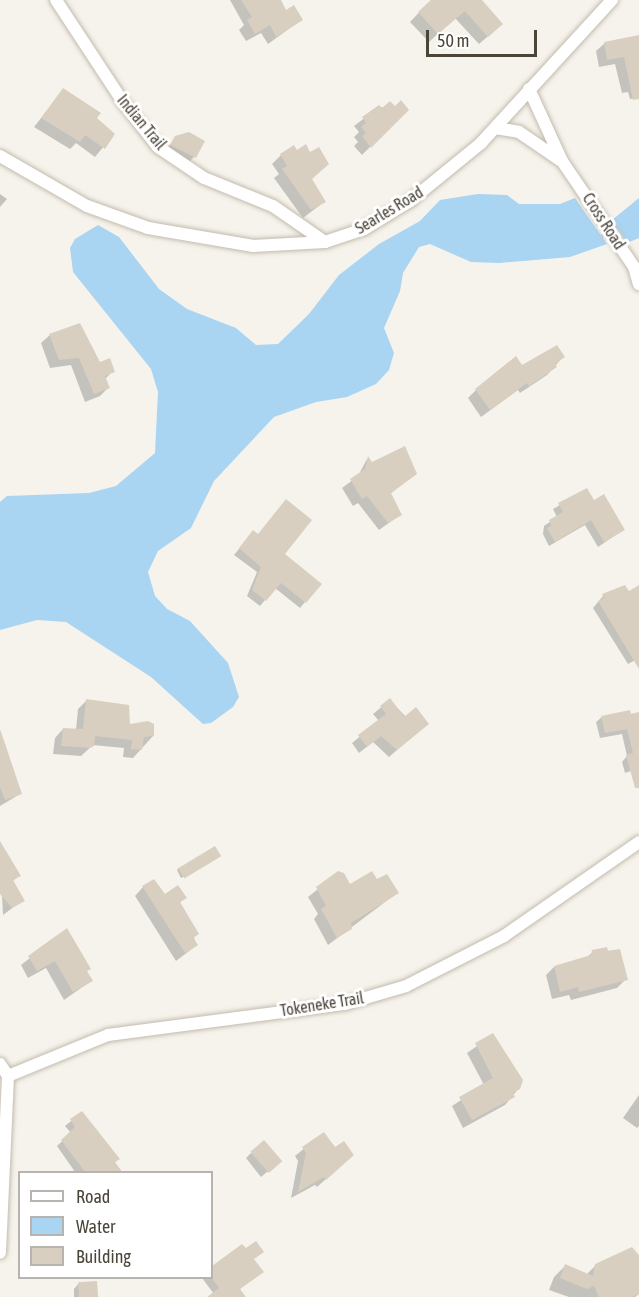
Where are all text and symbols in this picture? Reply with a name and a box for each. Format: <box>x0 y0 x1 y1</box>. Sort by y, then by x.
scale bar <box>429 18 540 56</box>
text: 50 m <box>437 30 469 51</box>
street label: Indian Trail <box>113 90 171 154</box>
street label: Searles Road <box>352 182 426 238</box>
street label: Cross Road <box>579 189 629 253</box>
street label: Tokeneke Trail <box>279 988 365 1020</box>
legend <box>18 1171 213 1279</box>
text: Road <box>76 1186 110 1207</box>
text: Water <box>76 1216 115 1237</box>
text: Building <box>76 1246 131 1267</box>

